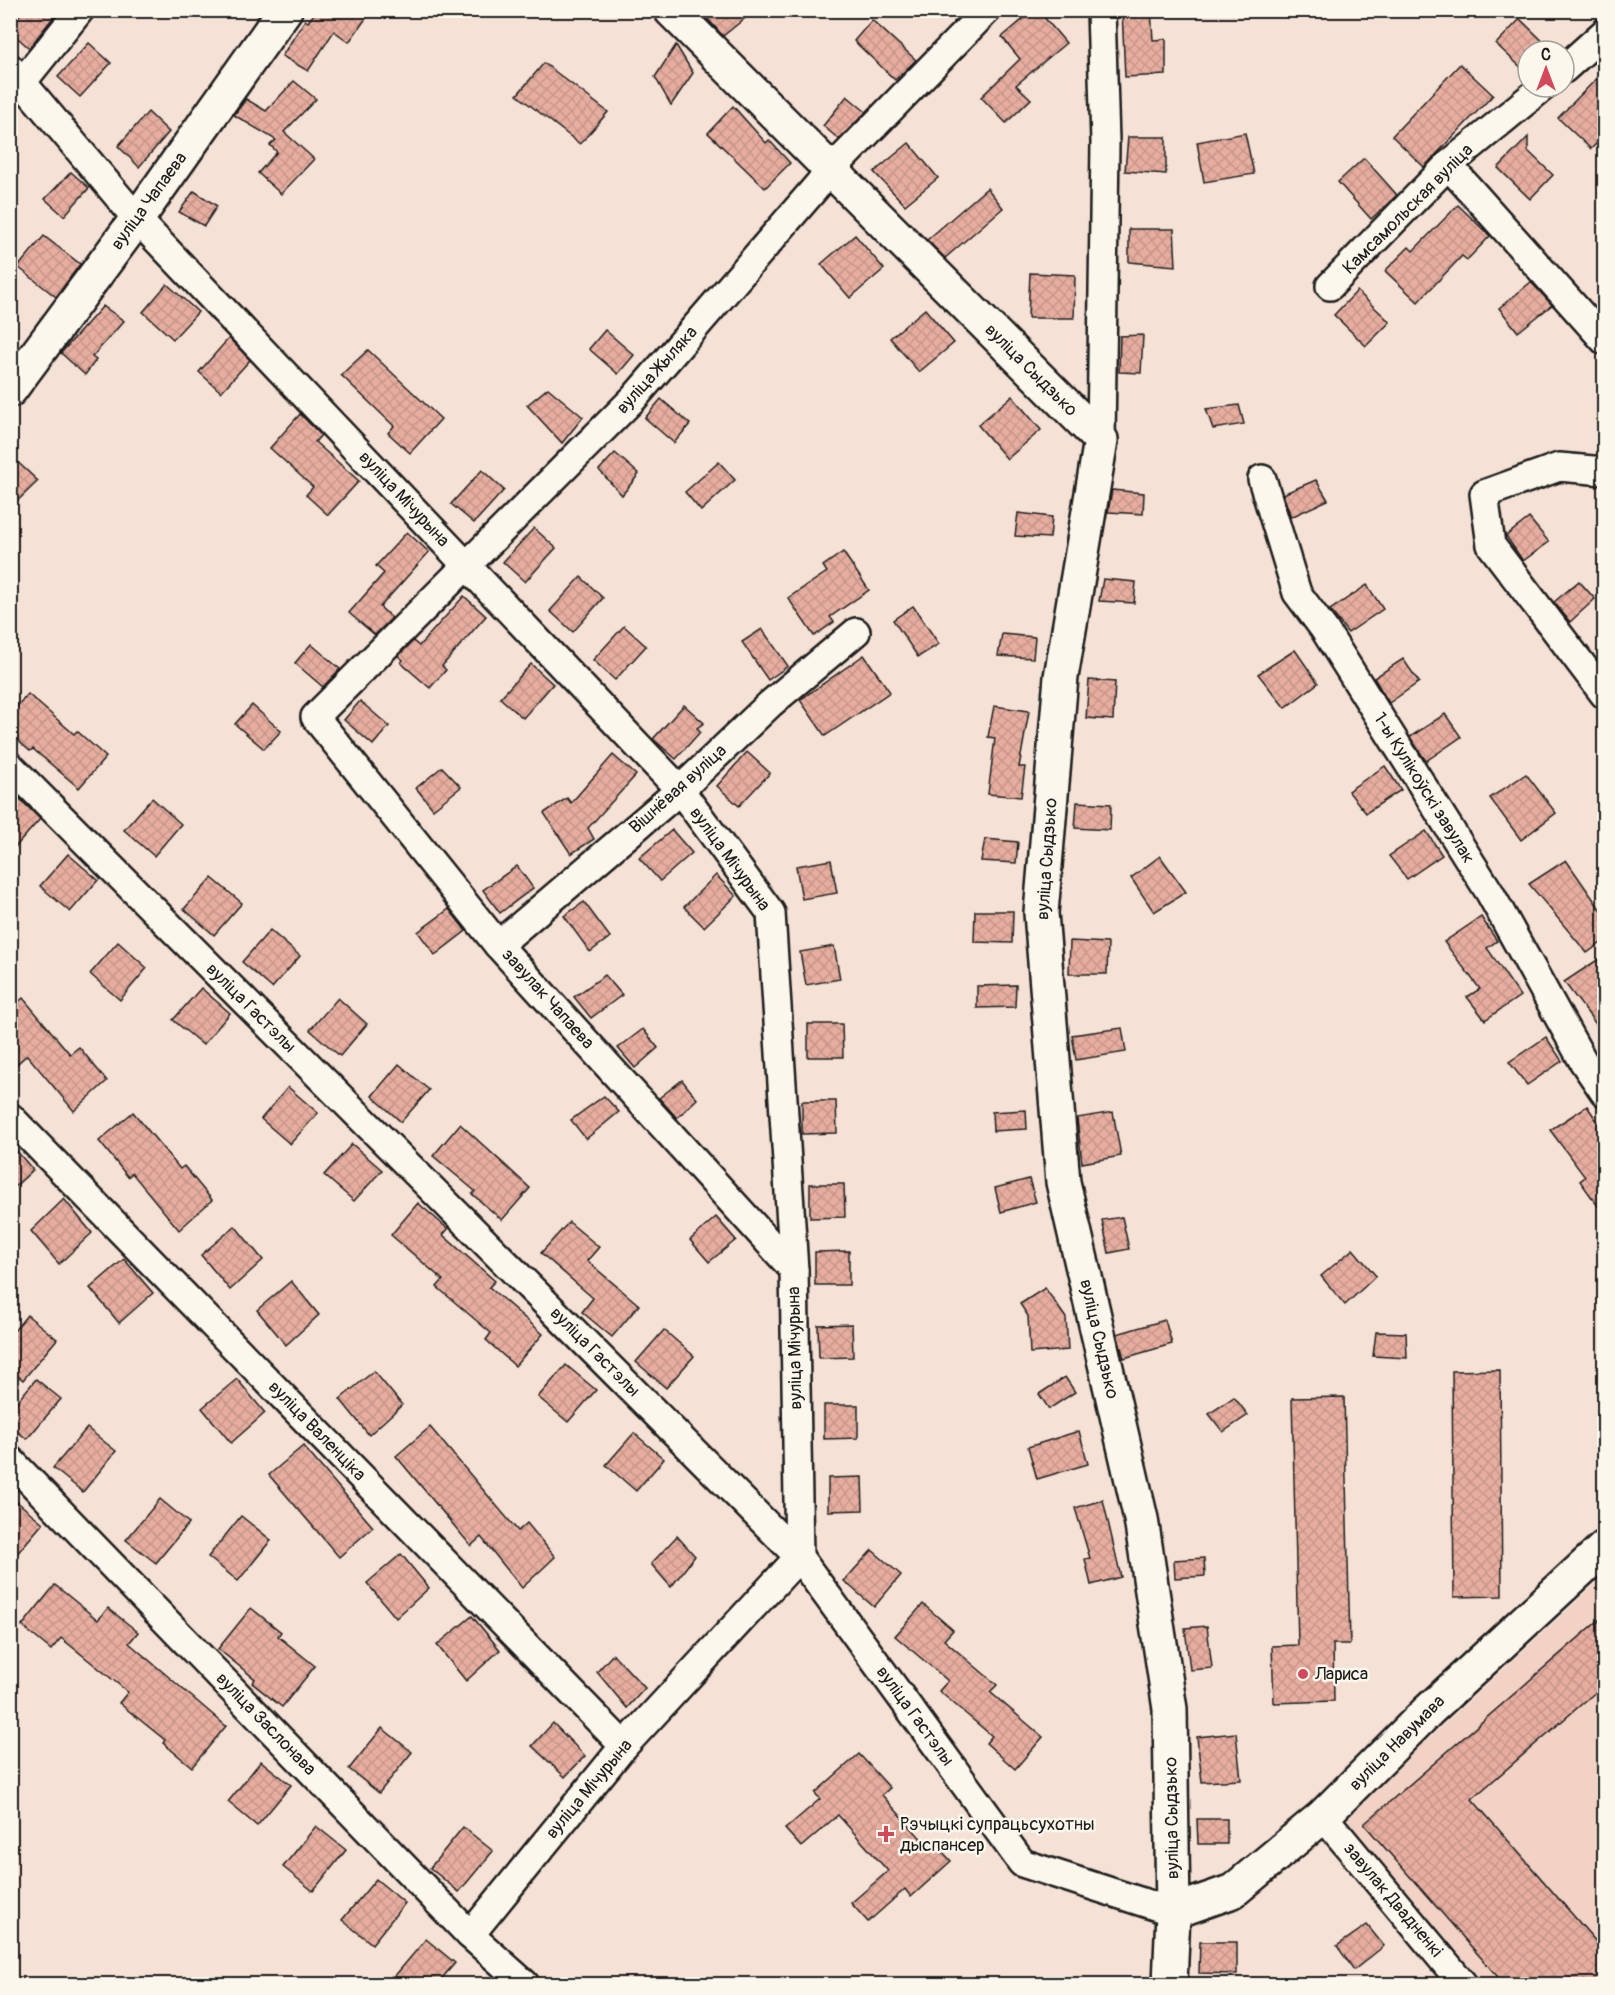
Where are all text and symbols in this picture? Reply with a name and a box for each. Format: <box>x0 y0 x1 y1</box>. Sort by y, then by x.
north arrow <box>1516 39 1576 99</box>
text: С <box>1541 45 1551 65</box>
street label: Камсамольская вуліца <box>1338 139 1478 279</box>
street label: вуліца Чапаева <box>106 147 192 255</box>
street label: вуліца Сыдзько <box>980 319 1083 422</box>
street label: вуліца Жыляка <box>611 321 703 419</box>
street label: вуліца Мічурына <box>354 446 454 552</box>
street label: 1-ы Кулікоўскі завулак <box>1368 708 1480 868</box>
street label: Вішнёвая вуліца <box>624 739 732 839</box>
street label: вуліца Сыдзько <box>1031 797 1063 921</box>
street label: вуліца Мічурына <box>685 802 775 916</box>
street label: завулак Чапаева <box>497 944 599 1054</box>
street label: вуліца Гастэлы <box>201 958 301 1058</box>
street label: вуліца Сыдзько <box>1074 1277 1124 1401</box>
street label: вуліца Мічурына <box>782 1286 808 1410</box>
street label: вуліца Гастэлы <box>545 1302 645 1402</box>
street label: вуліца Валенціка <box>263 1376 371 1486</box>
street label: вуліца Гастэлы <box>871 1661 959 1771</box>
place label: Лариса <box>1314 1663 1368 1686</box>
marker: Лариса <box>1296 1667 1310 1681</box>
street label: вуліца Заслонава <box>211 1668 321 1780</box>
street label: вуліца Навумава <box>1344 1690 1450 1796</box>
street label: вуліца Мічурына <box>541 1734 637 1844</box>
street label: вуліца Сыдзько <box>1159 1756 1185 1879</box>
place label: Рэчыцкі супрацьсухотны дыспансер <box>900 1813 1094 1857</box>
marker: Рэчыцкі супрацьсухотны дыспансер <box>877 1825 895 1843</box>
street label: завулак Двадненкі <box>1338 1838 1448 1962</box>

